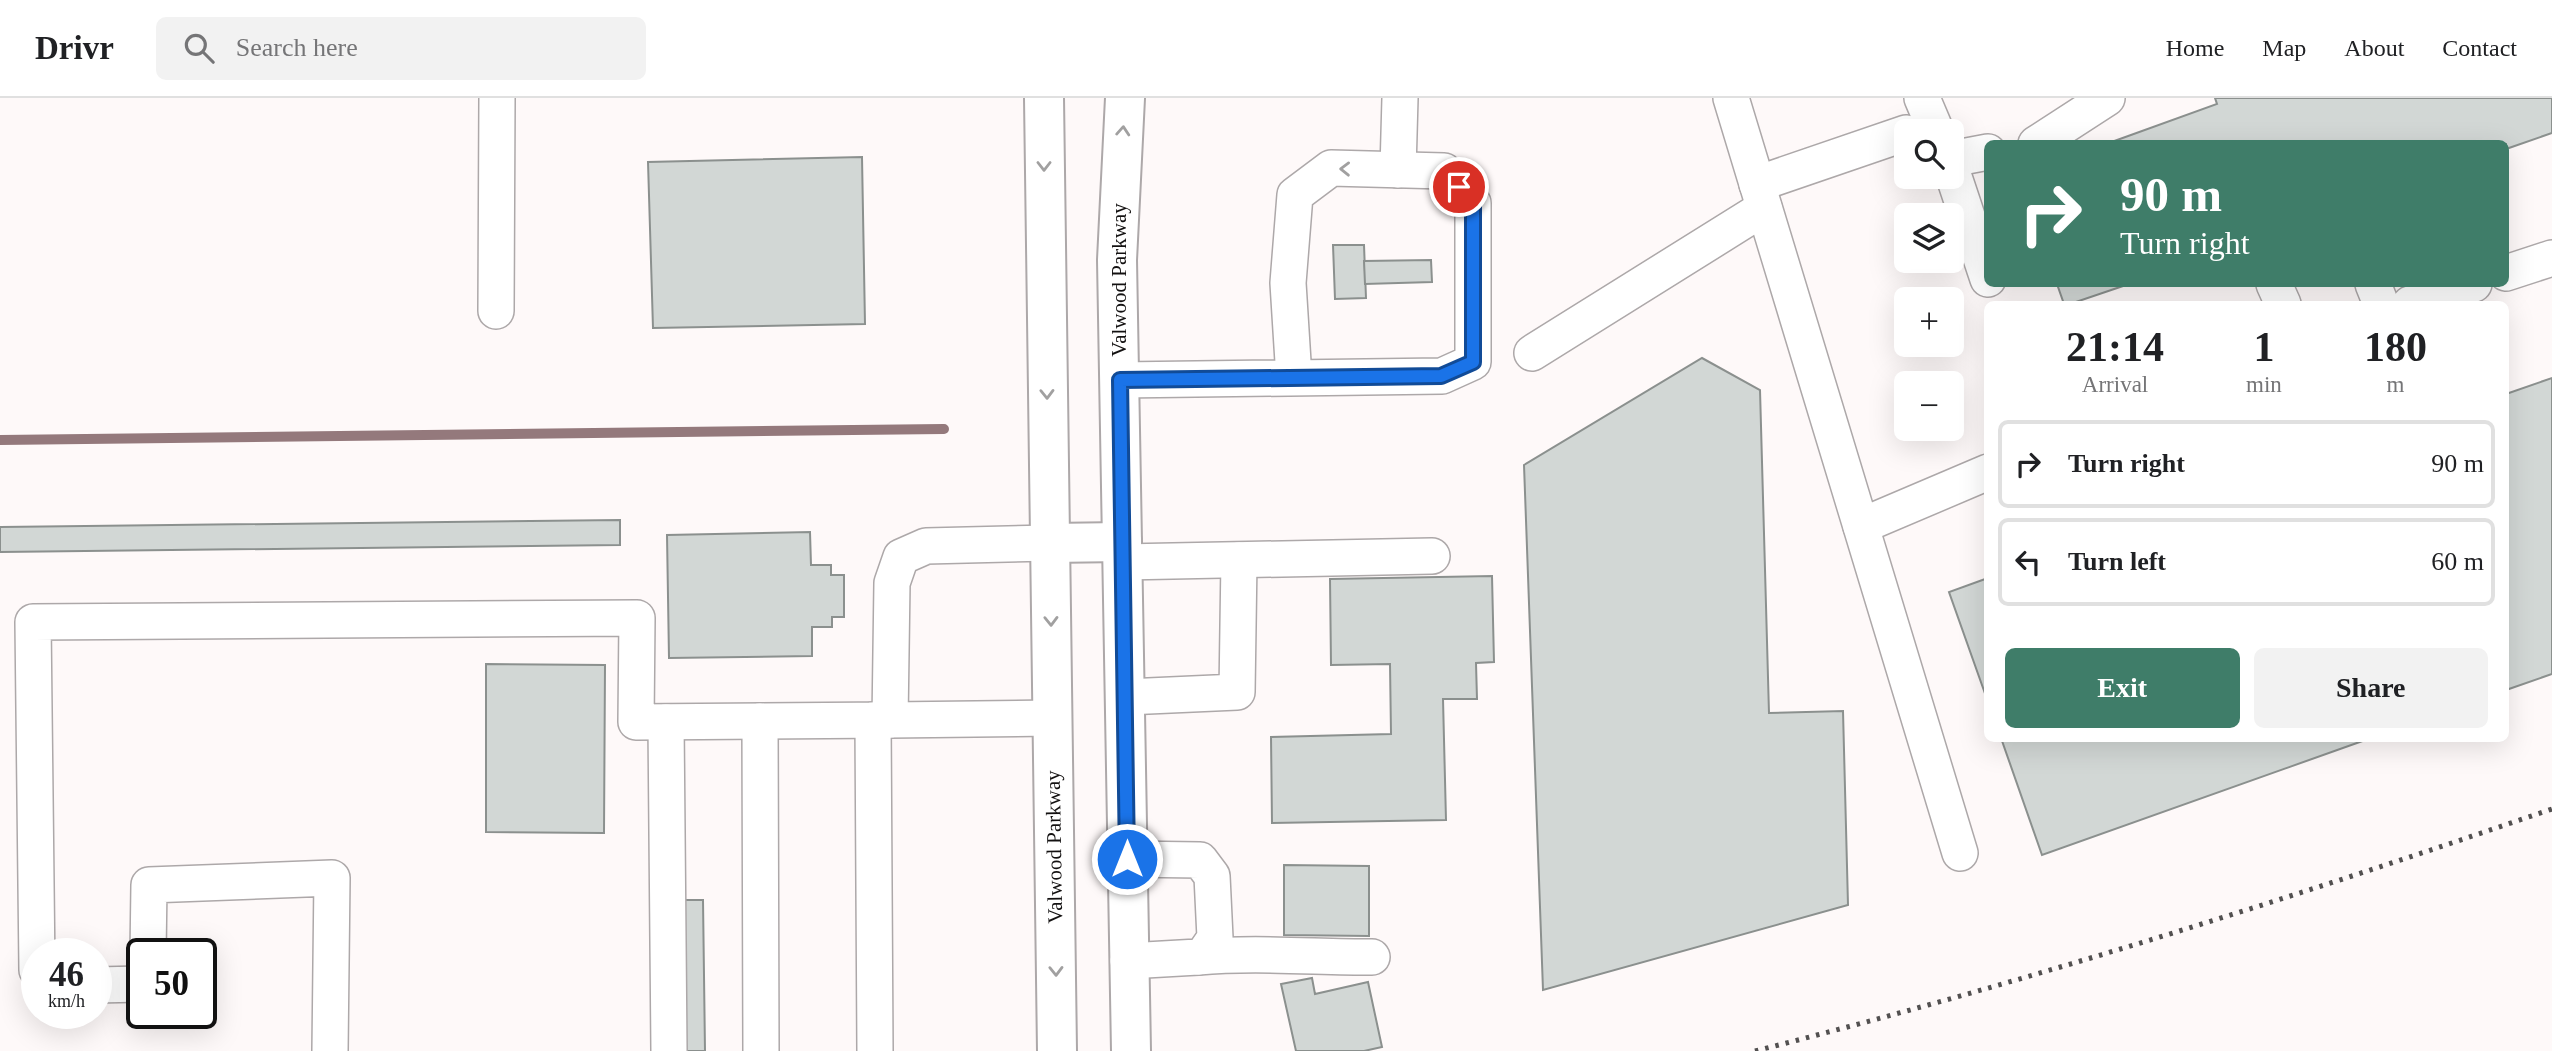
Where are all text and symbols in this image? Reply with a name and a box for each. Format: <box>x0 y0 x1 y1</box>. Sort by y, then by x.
search box <box>156 17 646 80</box>
icon: search <box>180 29 218 67</box>
text: Drivr <box>35 30 114 66</box>
text: Search here <box>236 33 358 62</box>
text: Home <box>2166 35 2224 61</box>
text: Map <box>2262 35 2306 61</box>
text: About <box>2344 35 2404 61</box>
text: Contact <box>2442 35 2517 61</box>
map controls <box>1894 119 1964 441</box>
button: search <box>1894 119 1964 189</box>
one-way arrow <box>1115 125 1130 136</box>
pin <box>1429 157 1489 217</box>
one-way arrow <box>1036 161 1052 172</box>
one-way arrow <box>1339 161 1350 176</box>
text: 90 m <box>2120 167 2222 222</box>
icon: arrive <box>1440 168 1478 206</box>
icon: right <box>2005 168 2096 259</box>
street label: Valwood Parkway <box>1107 203 1131 357</box>
button: layers <box>1894 203 1964 273</box>
text: Turn right <box>2120 225 2250 261</box>
button: + <box>1894 287 1964 357</box>
text: 21:14 <box>2066 324 2164 370</box>
text: 1 <box>2253 324 2274 370</box>
text: 180 <box>2364 324 2427 370</box>
button: − <box>1894 371 1964 441</box>
text: Arrival <box>2082 372 2148 397</box>
text: min <box>2246 372 2282 397</box>
text: m <box>2386 372 2404 397</box>
one-way arrow <box>1040 388 1055 399</box>
icon: right <box>2009 445 2047 483</box>
text: Turn right <box>2068 449 2185 478</box>
text: 90 m <box>2431 449 2484 478</box>
icon: left <box>2009 543 2047 581</box>
text: Turn left <box>2068 547 2166 576</box>
text: 60 m <box>2431 547 2484 576</box>
one-way arrow <box>1043 616 1059 627</box>
button: Exit <box>2005 648 2240 728</box>
button: Share <box>2254 648 2488 728</box>
street label: Valwood Parkway <box>1041 770 1067 924</box>
position arrow <box>1090 822 1164 896</box>
speed limit sign: 50 <box>126 938 217 1029</box>
text: 46 <box>49 955 84 994</box>
one-way arrow <box>1048 966 1063 977</box>
text: km/h <box>48 991 85 1011</box>

